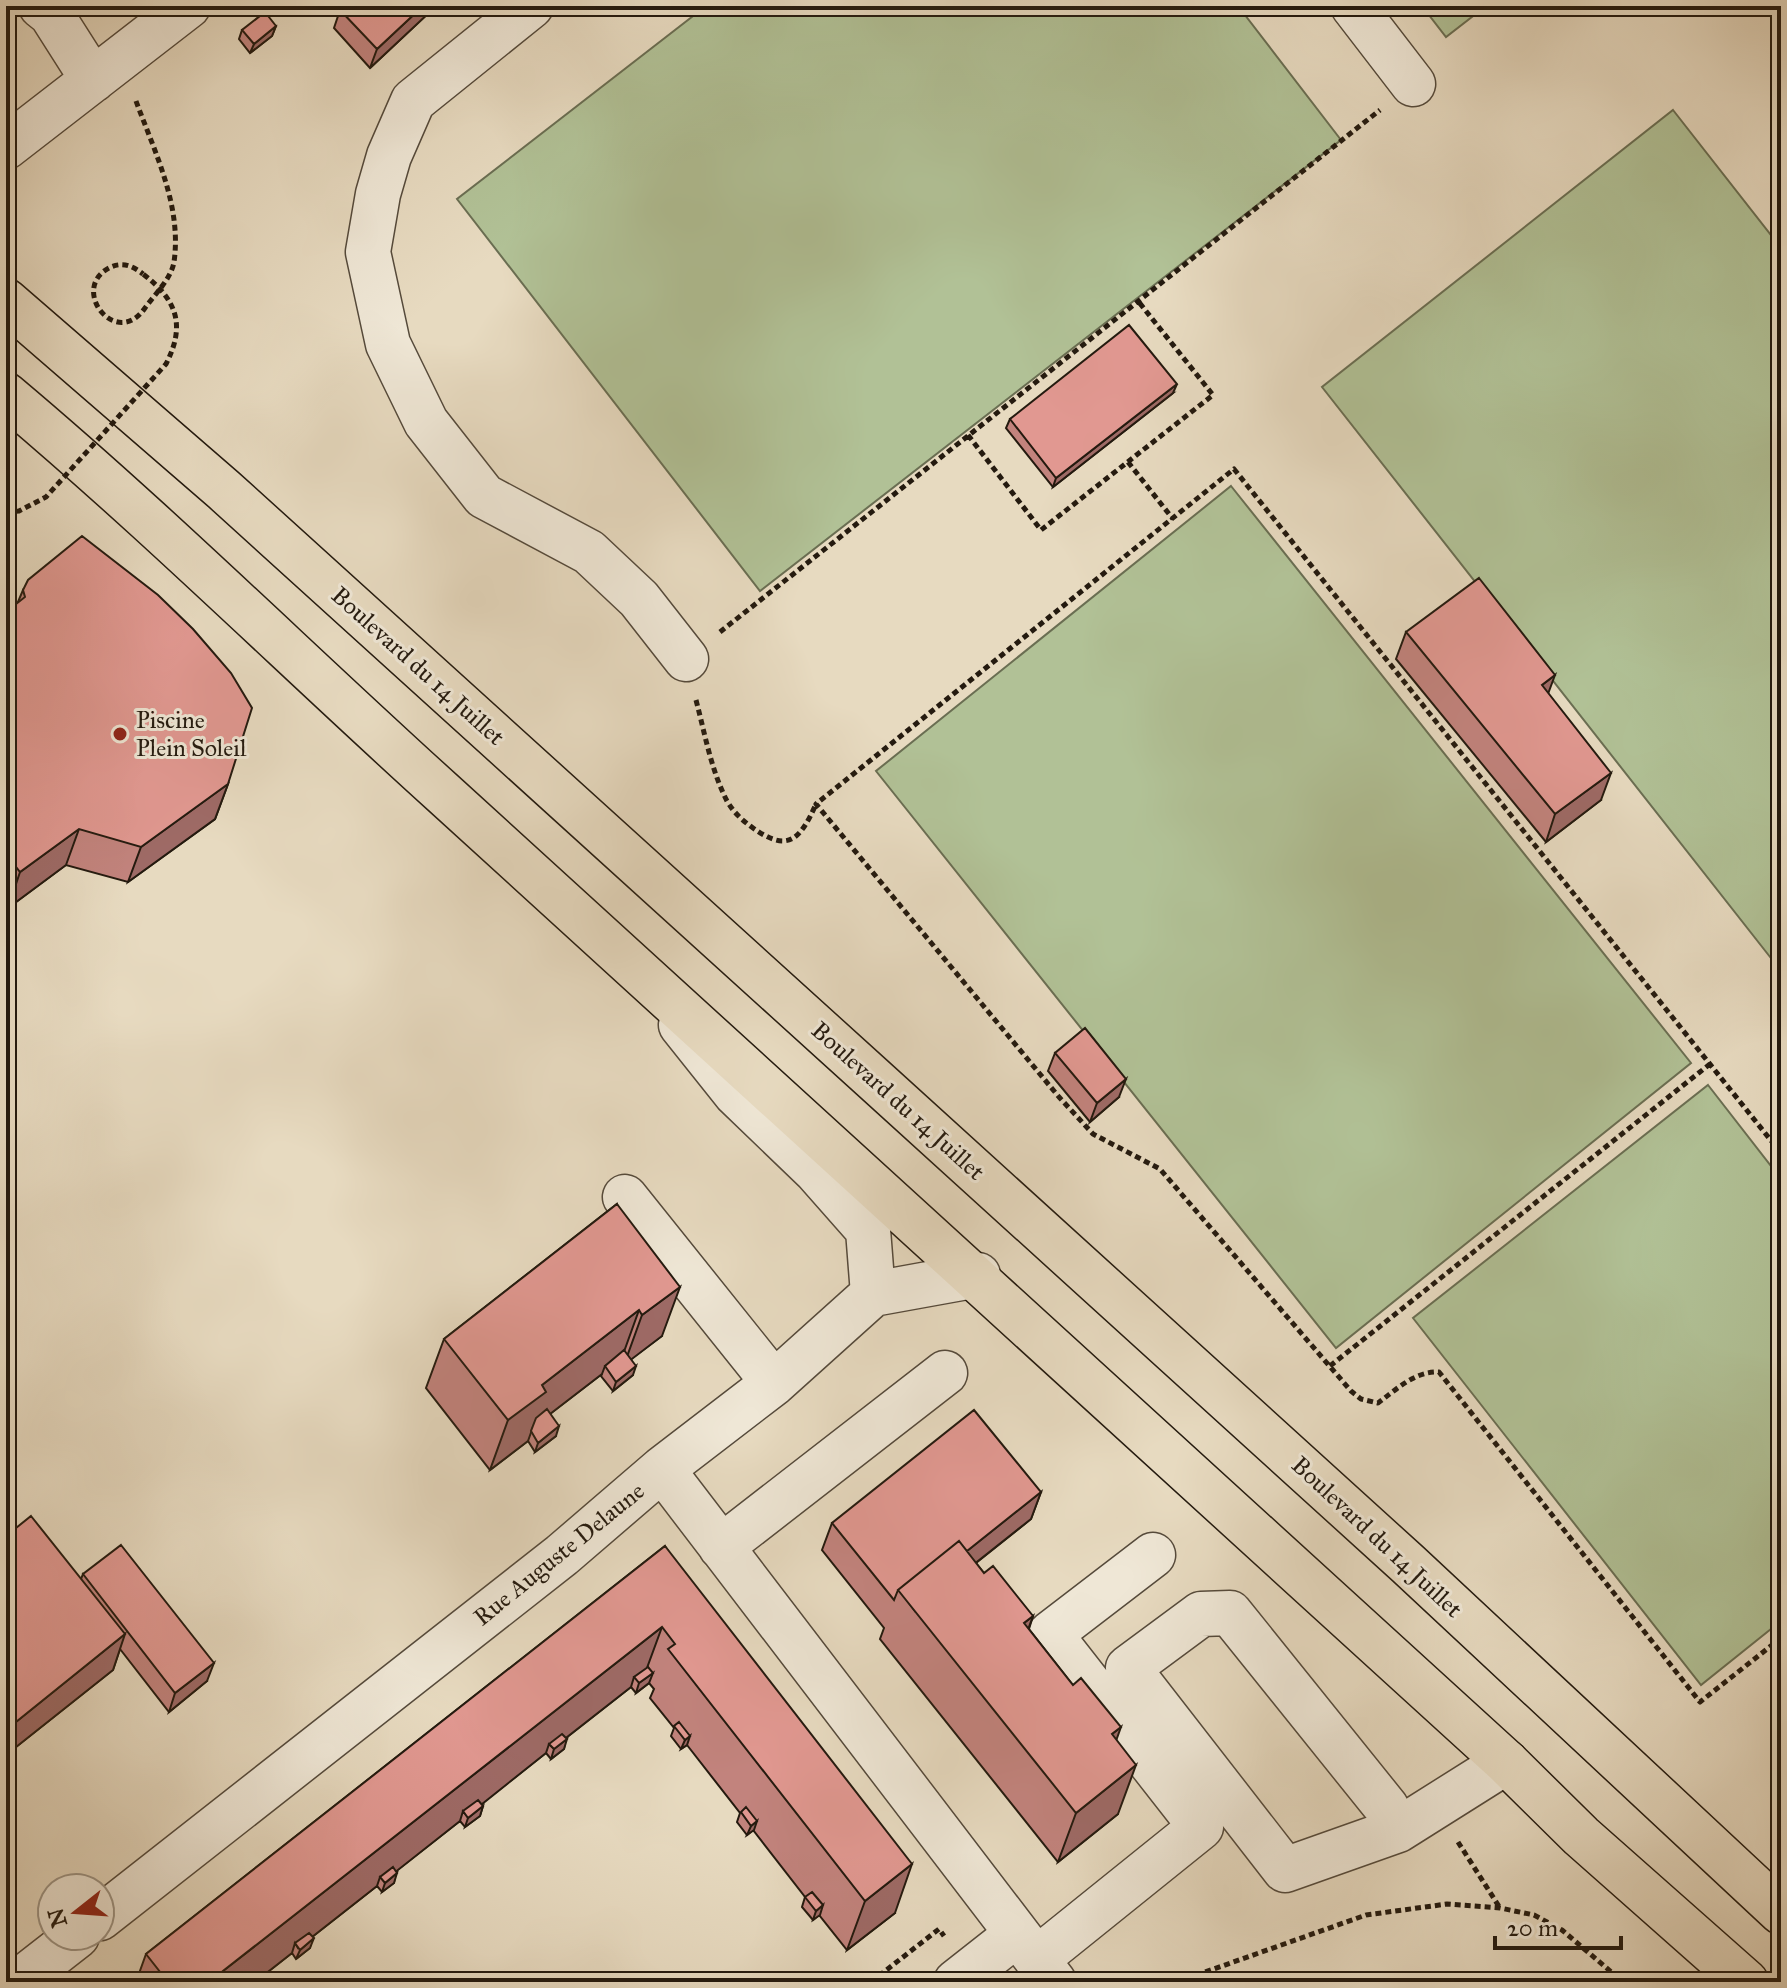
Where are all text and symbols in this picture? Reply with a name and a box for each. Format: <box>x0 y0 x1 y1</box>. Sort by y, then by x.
street label: Boulevard du 14 Juillet <box>325 580 511 752</box>
place label: Piscine Plein Soleil <box>136 705 247 763</box>
marker: Piscine Plein Soleil <box>111 725 129 743</box>
street label: Boulevard du 14 Juillet <box>805 1015 991 1187</box>
street label: Boulevard du 14 Juillet <box>1285 1450 1469 1624</box>
street label: Rue Auguste Delaune <box>467 1476 651 1632</box>
north arrow <box>36 1872 116 1952</box>
scale bar <box>1495 1900 1621 1950</box>
text: N <box>42 1905 73 1931</box>
text: 20 m <box>1507 1913 1558 1943</box>

